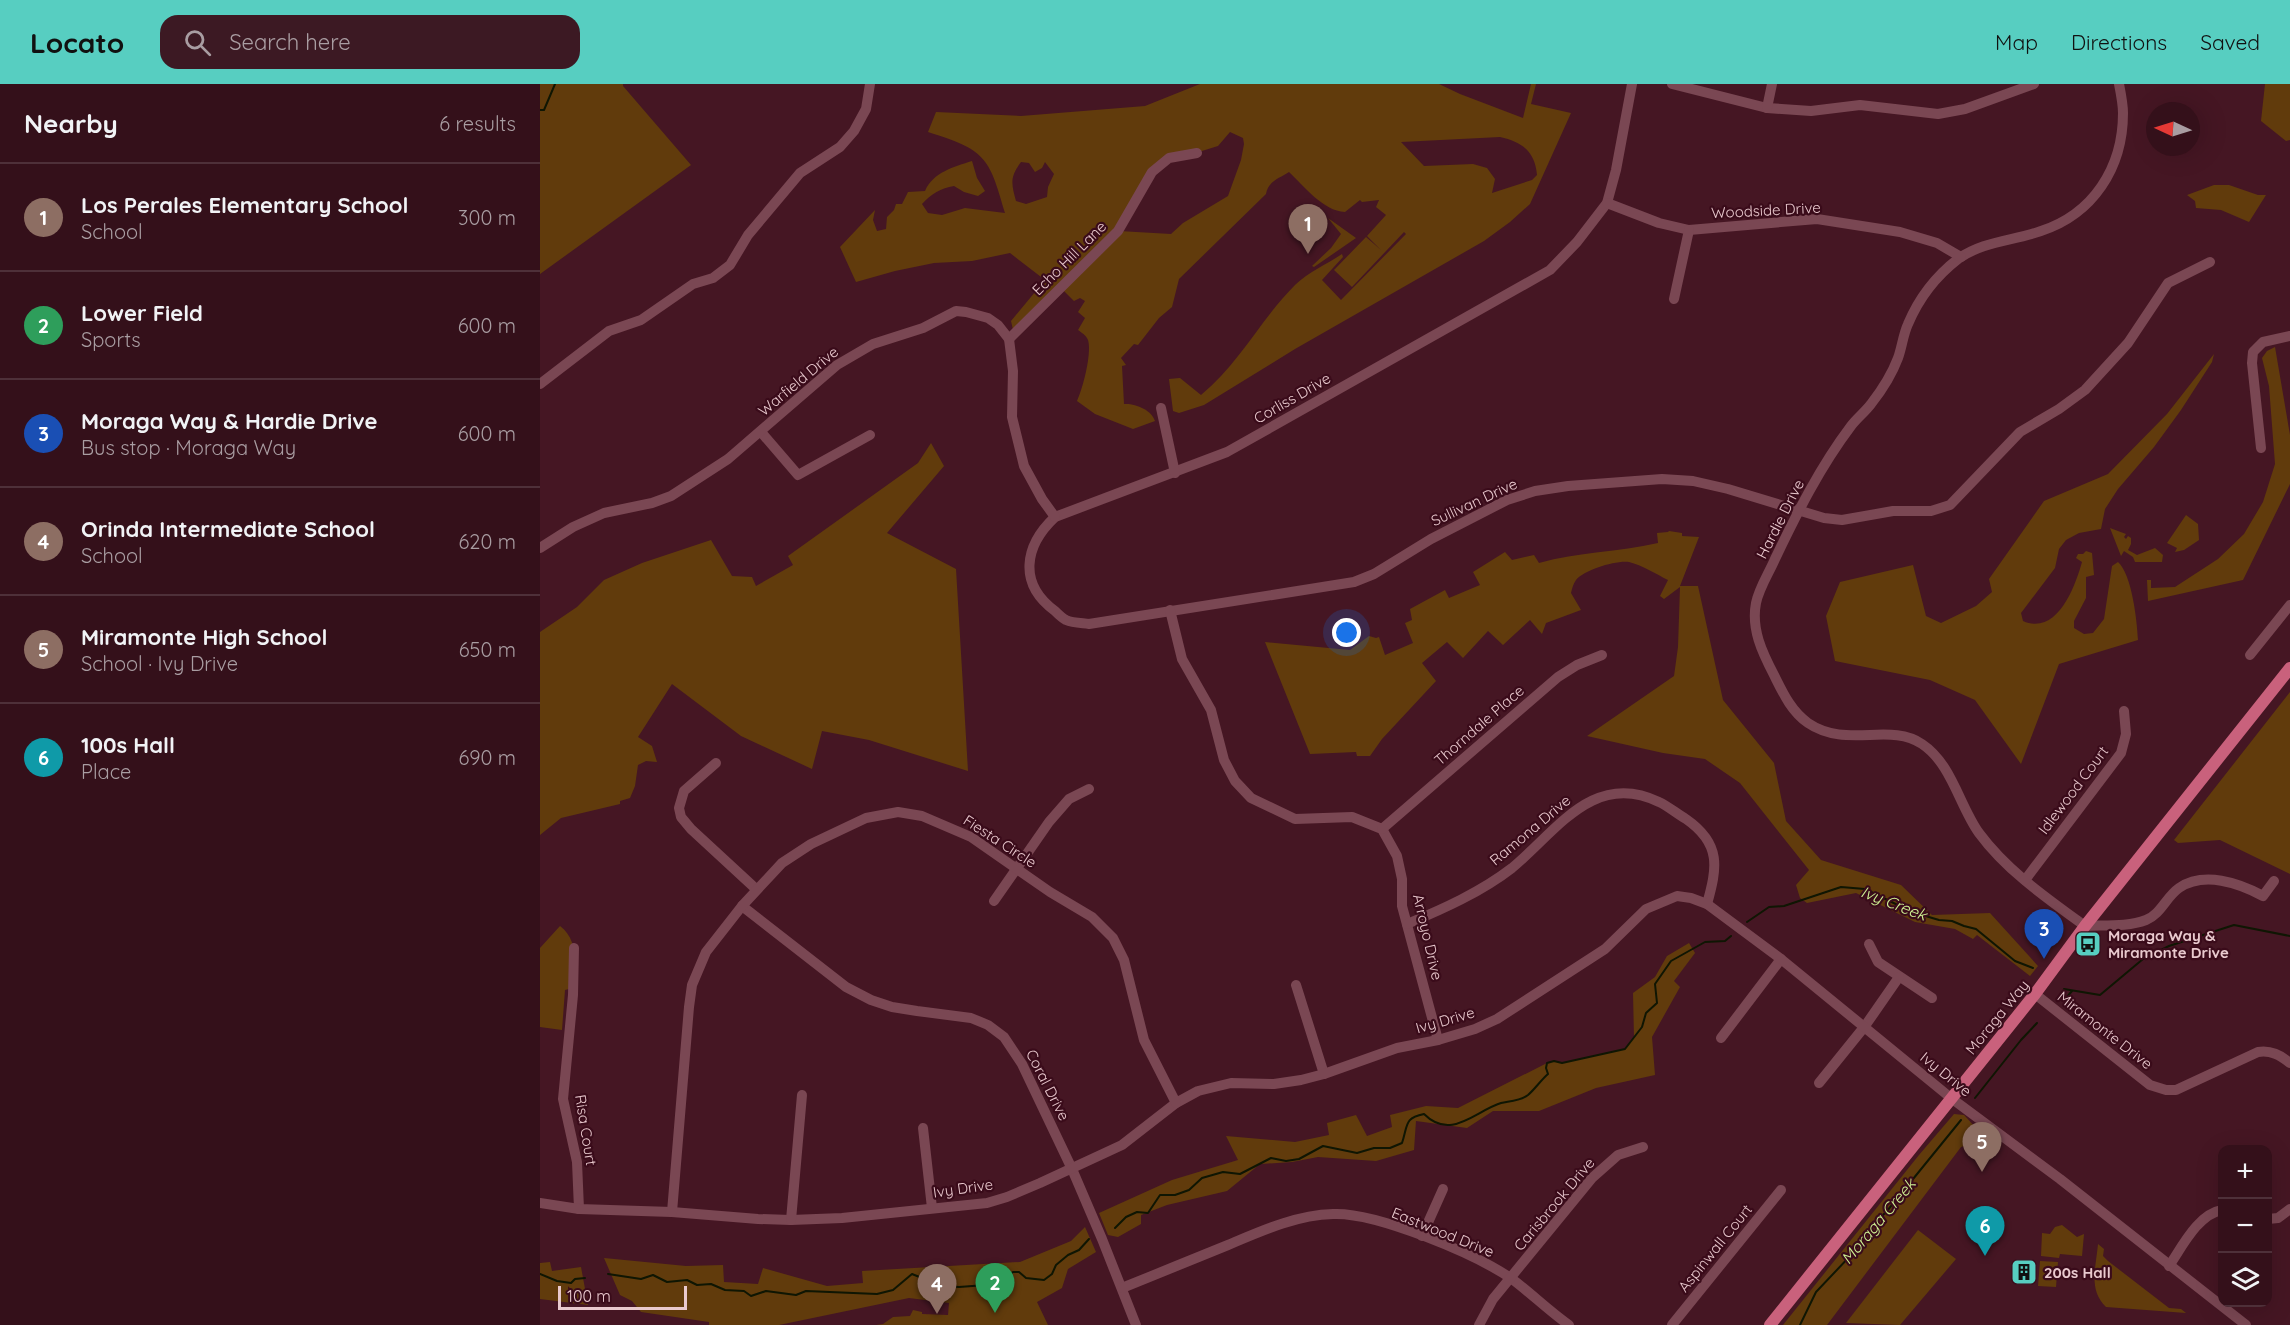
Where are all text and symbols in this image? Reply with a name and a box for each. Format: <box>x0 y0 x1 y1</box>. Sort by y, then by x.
search box <box>160 15 580 69</box>
text: Locato <box>30 25 124 60</box>
icon: search <box>181 26 214 59</box>
text: Search here <box>229 28 351 56</box>
text: Map <box>1995 29 2038 55</box>
text: Directions <box>2071 29 2167 55</box>
text: Saved <box>2200 29 2260 55</box>
north arrow <box>2146 102 2200 156</box>
text: Nearby <box>24 107 118 140</box>
text: 6 results <box>439 111 516 136</box>
text: Los Perales Elementary School <box>81 191 408 219</box>
street label: Woodside Drive <box>1711 198 1821 222</box>
pin: 1 <box>1288 204 1328 254</box>
text: 1 <box>40 205 47 230</box>
text: 300 m <box>458 205 516 230</box>
street label: Echo Hill Lane <box>1028 217 1110 299</box>
text: School <box>81 219 143 244</box>
text: Lower Field <box>81 299 203 327</box>
text: 2 <box>38 313 49 338</box>
text: 600 m <box>458 313 516 338</box>
text: Sports <box>81 327 141 352</box>
street label: Warfield Drive <box>754 342 842 420</box>
street label: Corliss Drive <box>1250 368 1334 428</box>
text: Moraga Way & Hardie Drive <box>81 407 378 435</box>
text: 3 <box>38 421 49 446</box>
text: 600 m <box>458 421 516 446</box>
text: Bus stop · Moraga Way <box>81 435 296 460</box>
street label: Sullivan Drive <box>1428 474 1520 530</box>
street label: Hardie Drive <box>1752 476 1808 562</box>
text: Orinda Intermediate School <box>81 515 375 543</box>
text: 4 <box>38 529 49 554</box>
text: 620 m <box>459 529 516 554</box>
text: School <box>81 543 143 568</box>
your location <box>1332 618 1361 647</box>
text: Miramonte High School <box>81 623 327 651</box>
text: 5 <box>38 637 49 662</box>
text: 650 m <box>459 637 516 662</box>
text: School · Ivy Drive <box>81 651 238 676</box>
street label: Thorndale Place <box>1430 681 1528 769</box>
text: 100s Hall <box>81 731 175 759</box>
street label: Idlewood Court <box>2034 742 2112 838</box>
text: 6 <box>38 745 49 770</box>
text: 690 m <box>458 745 516 770</box>
text: Place <box>81 759 131 784</box>
street label: Ramona Drive <box>1486 791 1574 869</box>
street label: Fiesta Circle <box>960 810 1040 872</box>
water label: Ivy Creek <box>1858 881 1931 925</box>
street label: Arroyo Drive <box>1409 892 1447 982</box>
pin: 3 <box>2024 910 2064 959</box>
place label: Moraga Way & Miramonte Drive <box>2108 926 2229 962</box>
bus stop icon: Moraga Way & Miramonte Drive <box>2073 929 2103 959</box>
street label: Moraga Way <box>1961 976 2033 1058</box>
street label: Miramonte Drive <box>2054 987 2156 1073</box>
street label: Ivy Drive <box>1413 1003 1477 1037</box>
street label: Coral Drive <box>1022 1046 1074 1124</box>
street label: Ivy Drive <box>1917 1048 1975 1100</box>
street label: Risa Court <box>571 1093 601 1167</box>
pin: 5 <box>1962 1122 2002 1172</box>
map controls <box>2218 1145 2272 1307</box>
button: + <box>2218 1145 2272 1199</box>
street label: Carisbrook Drive <box>1510 1154 1598 1254</box>
water label: Moraga Creek <box>1836 1173 1920 1268</box>
street label: Ivy Drive <box>932 1174 994 1202</box>
button: − <box>2218 1199 2272 1253</box>
street label: Aspinwall Court <box>1674 1200 1756 1296</box>
street label: Eastwood Drive <box>1389 1203 1497 1261</box>
pin: 6 <box>1966 1206 2004 1256</box>
button: layers <box>2218 1253 2272 1307</box>
building icon: 200s Hall <box>2009 1257 2039 1287</box>
place label: 200s Hall <box>2044 1263 2111 1282</box>
pin: 4 <box>918 1264 956 1314</box>
pin: 2 <box>976 1264 1014 1313</box>
scale bar <box>558 1283 687 1310</box>
text: 100 m <box>567 1286 611 1306</box>

